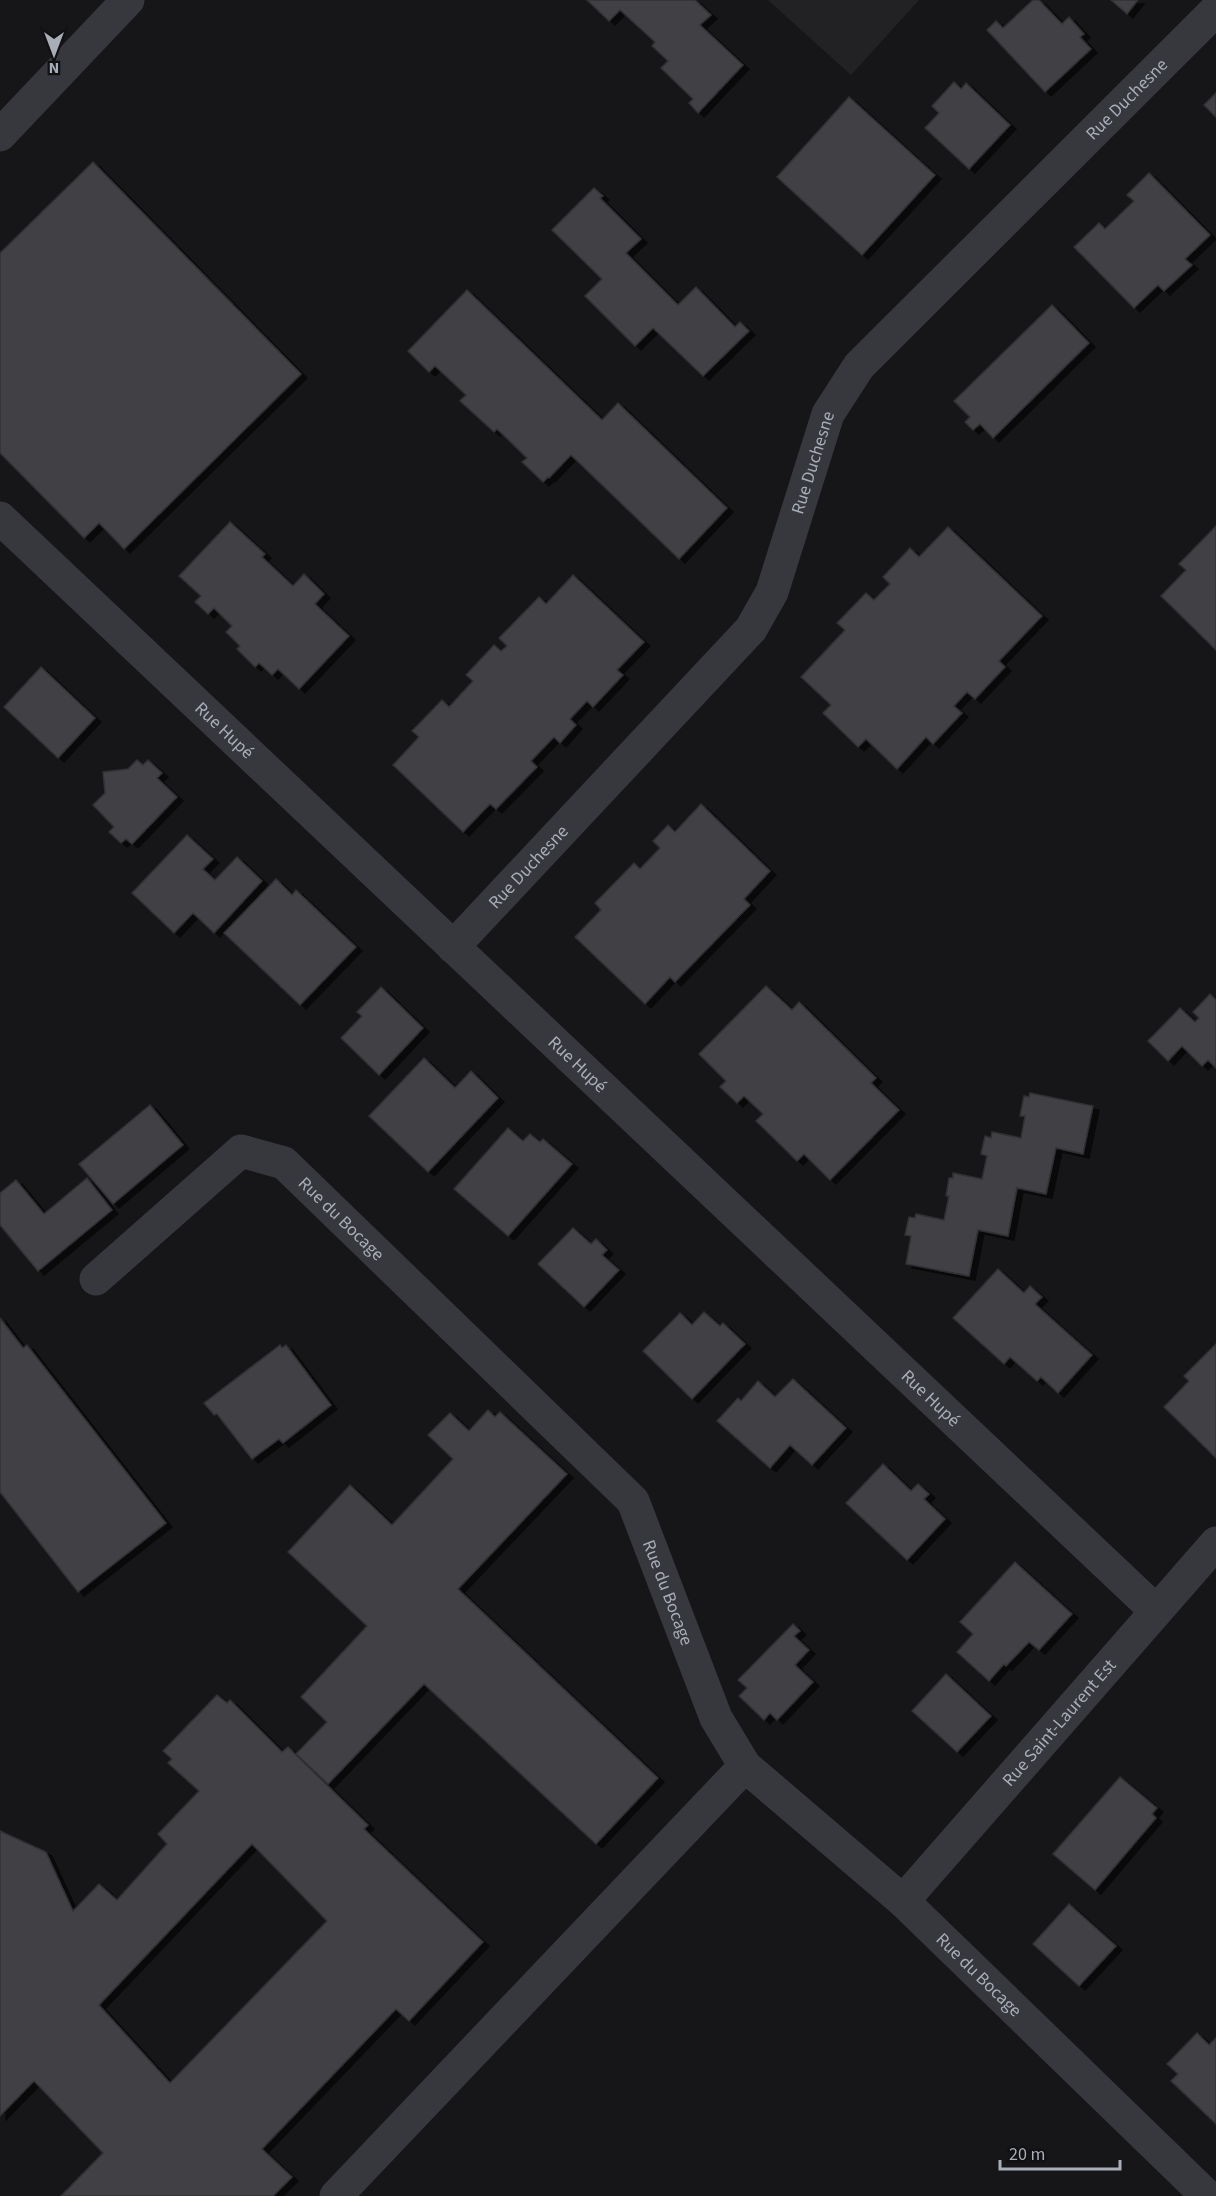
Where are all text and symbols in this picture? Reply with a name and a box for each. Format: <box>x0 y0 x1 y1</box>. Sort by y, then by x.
north arrow <box>24 24 84 84</box>
street label: Rue Duchesne <box>1080 53 1173 146</box>
text: N <box>49 57 59 79</box>
street label: Rue Duchesne <box>785 408 841 517</box>
street label: Rue Hupé <box>189 696 260 765</box>
street label: Rue Duchesne <box>483 819 574 914</box>
street label: Rue Hupé <box>543 1030 613 1098</box>
street label: Rue du Bocage <box>293 1171 390 1266</box>
street label: Rue Hupé <box>896 1364 966 1432</box>
street label: Rue du Bocage <box>637 1536 700 1649</box>
street label: Rue Saint-Laurent Est <box>996 1653 1122 1792</box>
street label: Rue du Bocage <box>930 1927 1028 2022</box>
scale bar <box>1000 2133 1120 2171</box>
text: 20 m <box>1009 2142 1045 2167</box>

